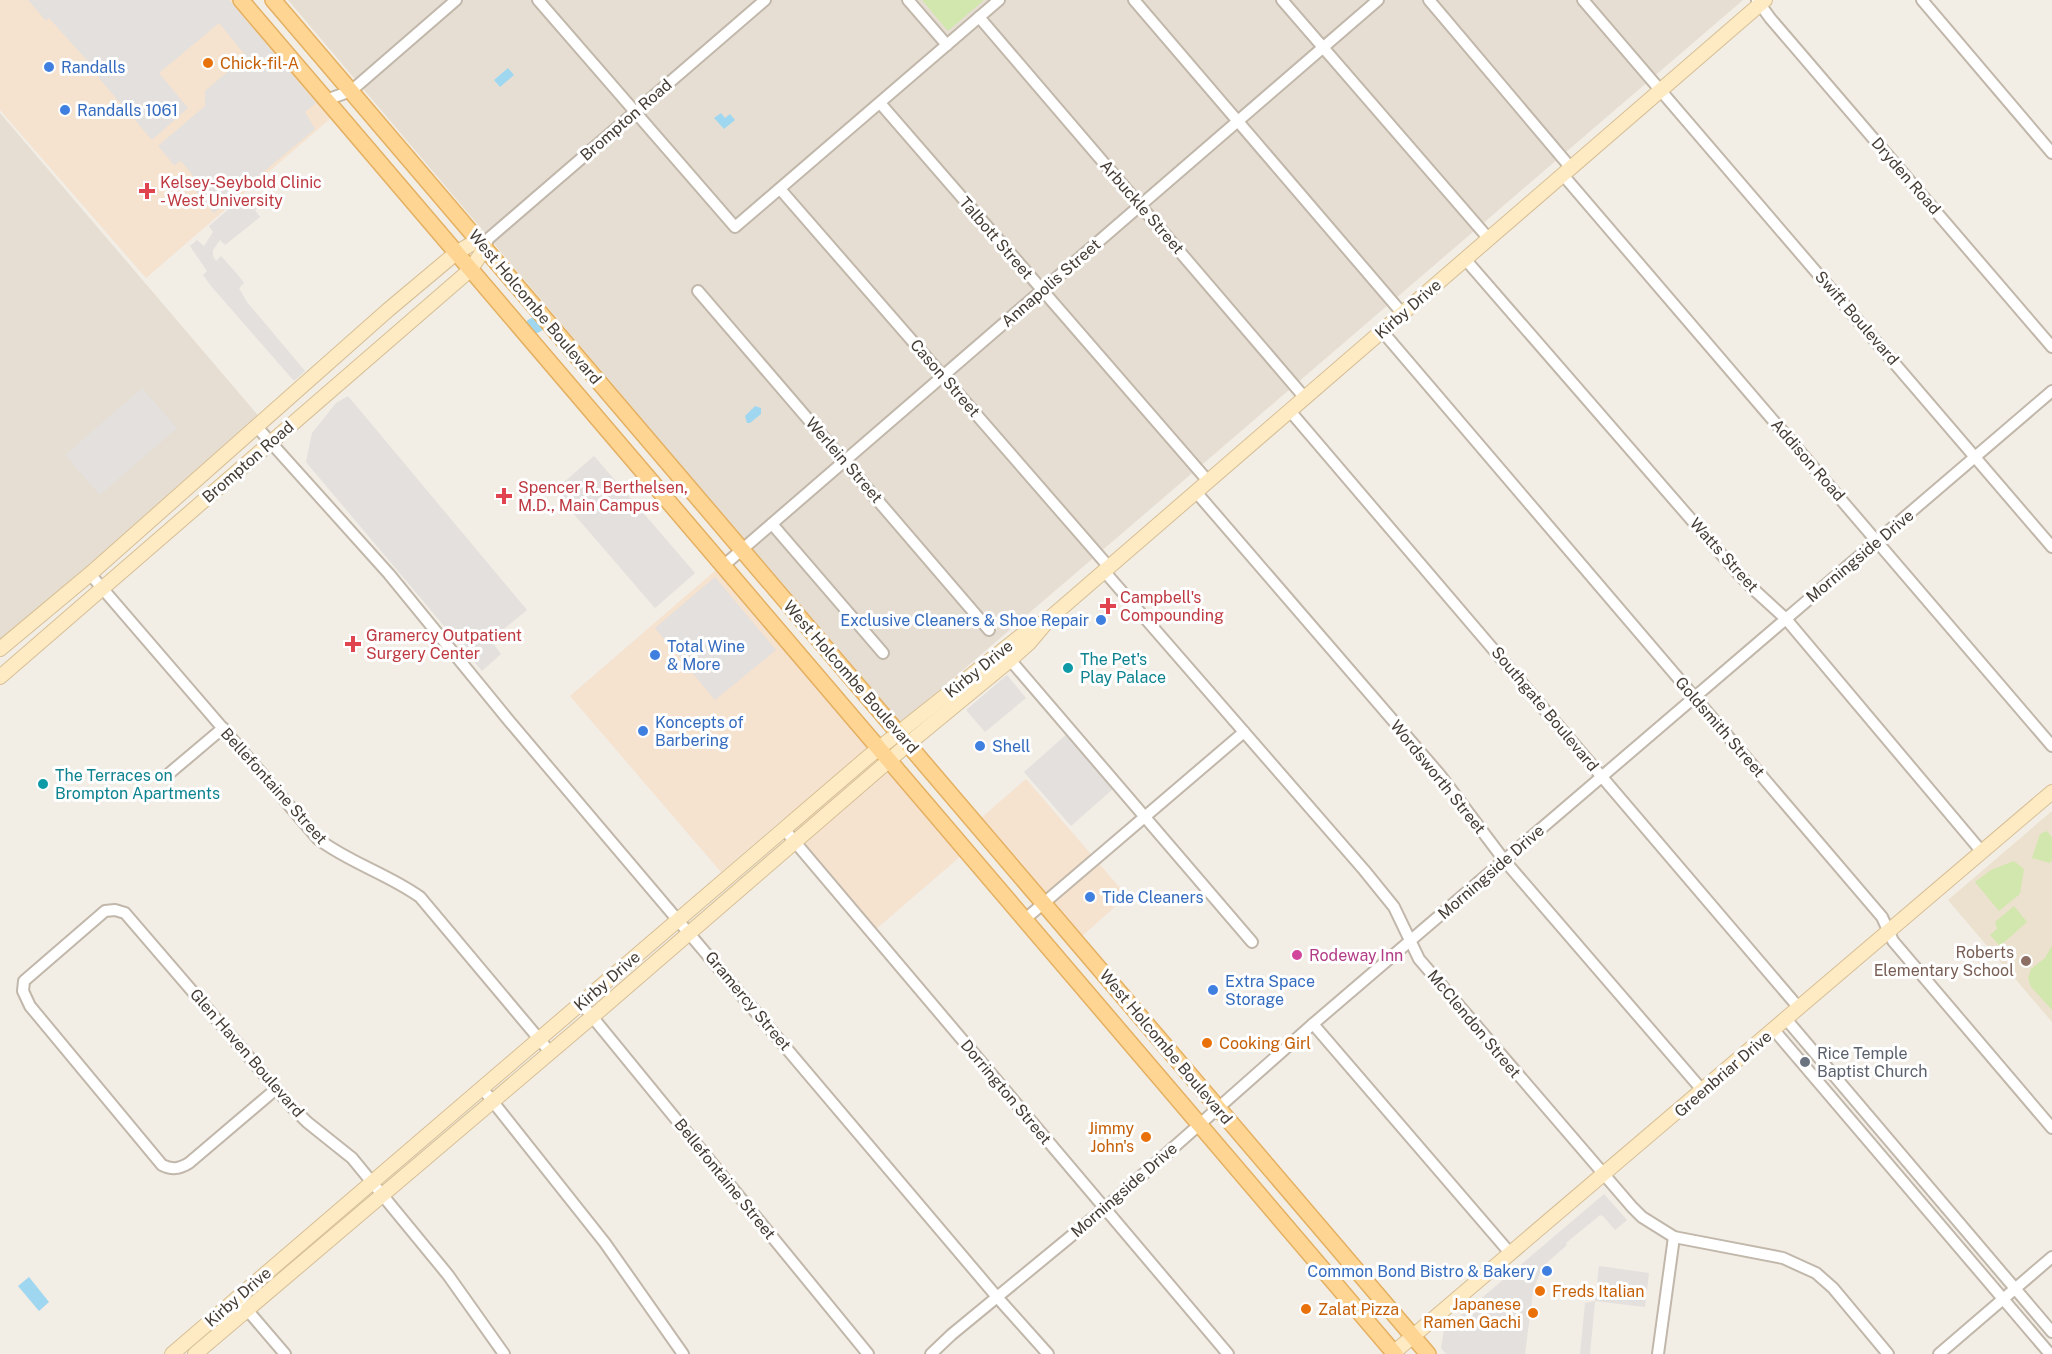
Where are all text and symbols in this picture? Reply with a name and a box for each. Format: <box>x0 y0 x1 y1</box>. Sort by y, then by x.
place label: Chick-fil-A <box>220 54 299 73</box>
marker: Chick-fil-A <box>201 56 215 70</box>
place label: Randalls <box>61 58 125 77</box>
marker: Randalls <box>42 60 56 74</box>
street label: Brompton Road <box>576 75 676 165</box>
place label: Randalls 1061 <box>77 101 178 120</box>
marker: Randalls 1061 <box>58 103 72 117</box>
street label: Dryden Road <box>1867 134 1945 218</box>
street label: Arbuckle Street <box>1096 156 1188 258</box>
place label: Kelsey-Seybold Clinic - West University <box>160 173 322 210</box>
marker: Kelsey-Seybold Clinic - West University <box>138 182 156 200</box>
street label: Talbott Street <box>955 193 1037 283</box>
street label: West Holcombe Boulevard <box>465 226 605 388</box>
street label: Annapolis Street <box>998 235 1104 331</box>
street label: Swift Boulevard <box>1811 267 1903 369</box>
street label: Kirby Drive <box>1371 275 1445 343</box>
street label: Cason Street <box>906 335 984 421</box>
street label: Werlein Street <box>802 413 886 507</box>
street label: Addison Road <box>1767 415 1849 505</box>
street label: Brompton Road <box>198 417 298 507</box>
place label: Spencer R. Berthelsen, M.D., Main Campus <box>518 478 688 515</box>
marker: Spencer R. Berthelsen, M.D., Main Campus <box>495 487 513 505</box>
street label: Morningside Drive <box>1802 506 1918 606</box>
street label: Watts Street <box>1686 514 1762 596</box>
place label: Campbell's Compounding <box>1120 588 1224 625</box>
street label: West Holcombe Boulevard <box>780 597 922 757</box>
marker: Campbell's Compounding <box>1101 599 1115 613</box>
place label: Exclusive Cleaners & Shoe Repair <box>840 611 1089 630</box>
marker: Exclusive Cleaners & Shoe Repair <box>1094 613 1108 627</box>
place label: Gramercy Outpatient Surgery Center <box>366 626 522 663</box>
marker: Gramercy Outpatient Surgery Center <box>344 635 362 653</box>
street label: Kirby Drive <box>941 636 1017 702</box>
place label: Total Wine & More <box>667 637 745 674</box>
street label: Southgate Boulevard <box>1487 643 1603 775</box>
marker: Total Wine & More <box>648 648 662 662</box>
place label: The Pet's Play Palace <box>1080 650 1166 687</box>
marker: The Pet's Play Palace <box>1061 661 1075 675</box>
street label: Goldsmith Street <box>1671 673 1769 781</box>
place label: Koncepts of Barbering <box>655 713 744 750</box>
street label: Wordsworth Street <box>1386 716 1490 838</box>
street label: Bellefontaine Street <box>217 724 331 848</box>
marker: Koncepts of Barbering <box>636 724 650 738</box>
place label: Shell <box>992 737 1031 756</box>
marker: Shell <box>973 739 987 753</box>
place label: The Terraces on Brompton Apartments <box>55 766 220 803</box>
marker: The Terraces on Brompton Apartments <box>36 777 50 791</box>
street label: Morningside Drive <box>1434 821 1548 923</box>
place label: Tide Cleaners <box>1102 888 1204 907</box>
marker: Tide Cleaners <box>1083 890 1097 904</box>
place label: Roberts Elementary School <box>1874 943 2014 980</box>
place label: Rodeway Inn <box>1309 946 1403 965</box>
street label: Kirby Drive <box>570 947 644 1015</box>
street label: Gramercy Street <box>701 948 795 1054</box>
marker: Rodeway Inn <box>1290 948 1304 962</box>
marker: Roberts Elementary School <box>2019 954 2033 968</box>
street label: West Holcombe Boulevard <box>1096 966 1236 1128</box>
street label: McClendon Street <box>1423 966 1525 1082</box>
place label: Extra Space Storage <box>1225 972 1315 1009</box>
marker: Extra Space Storage <box>1206 983 1220 997</box>
street label: Glen Haven Boulevard <box>186 985 308 1121</box>
street label: Greenbriar Drive <box>1671 1027 1775 1121</box>
place label: Cooking Girl <box>1219 1034 1311 1053</box>
street label: Dorrington Street <box>957 1036 1055 1148</box>
marker: Cooking Girl <box>1200 1036 1214 1050</box>
place label: Rice Temple Baptist Church <box>1817 1044 1928 1081</box>
marker: Rice Temple Baptist Church <box>1798 1055 1812 1069</box>
street label: Bellefontaine Street <box>671 1115 779 1243</box>
place label: Jimmy John's <box>1088 1119 1134 1156</box>
marker: Jimmy John's <box>1139 1130 1153 1144</box>
street label: Morningside Drive <box>1067 1139 1181 1241</box>
place label: Common Bond Bistro & Bakery <box>1307 1262 1535 1281</box>
street label: Kirby Drive <box>201 1263 275 1331</box>
marker: Common Bond Bistro & Bakery <box>1540 1264 1554 1278</box>
place label: Freds Italian <box>1552 1282 1644 1301</box>
marker: Freds Italian <box>1533 1284 1547 1298</box>
place label: Japanese Ramen Gachi <box>1423 1295 1521 1332</box>
place label: Zalat Pizza <box>1318 1300 1399 1319</box>
marker: Zalat Pizza <box>1299 1302 1313 1316</box>
marker: Japanese Ramen Gachi <box>1526 1306 1540 1320</box>

